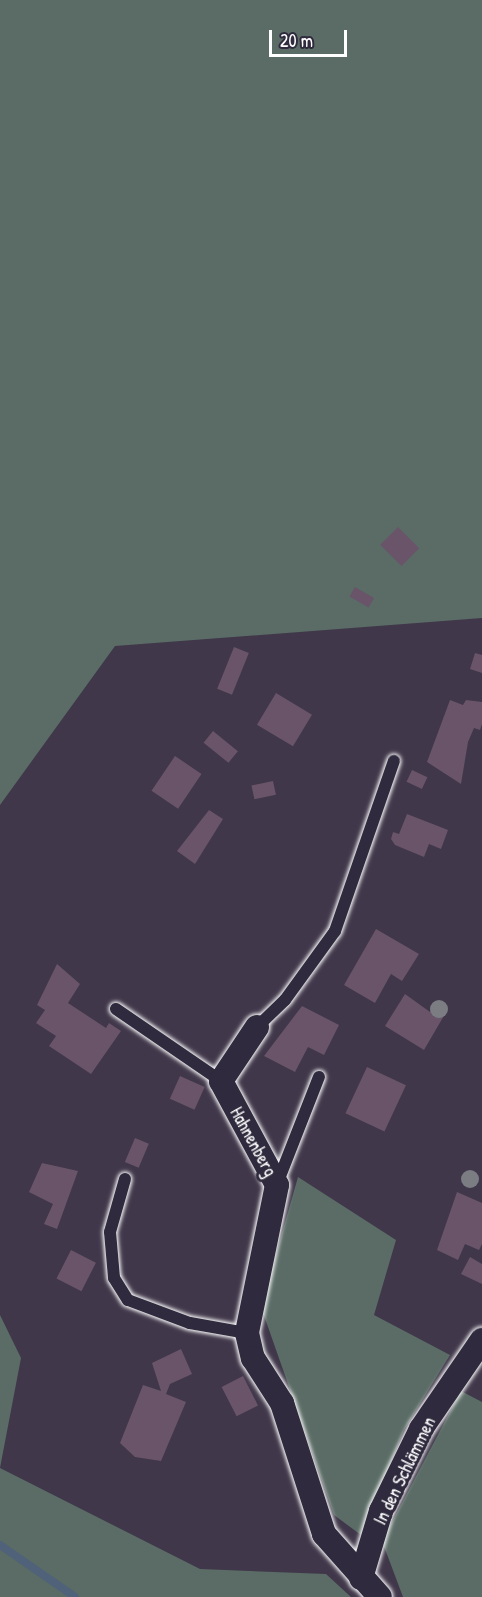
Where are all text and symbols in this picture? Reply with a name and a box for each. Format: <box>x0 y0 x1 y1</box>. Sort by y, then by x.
scale bar <box>272 18 350 56</box>
text: 20 m <box>280 28 313 53</box>
street label: Hahnenberg <box>225 1104 281 1180</box>
street label: In den Schlämmen <box>370 1414 440 1528</box>

